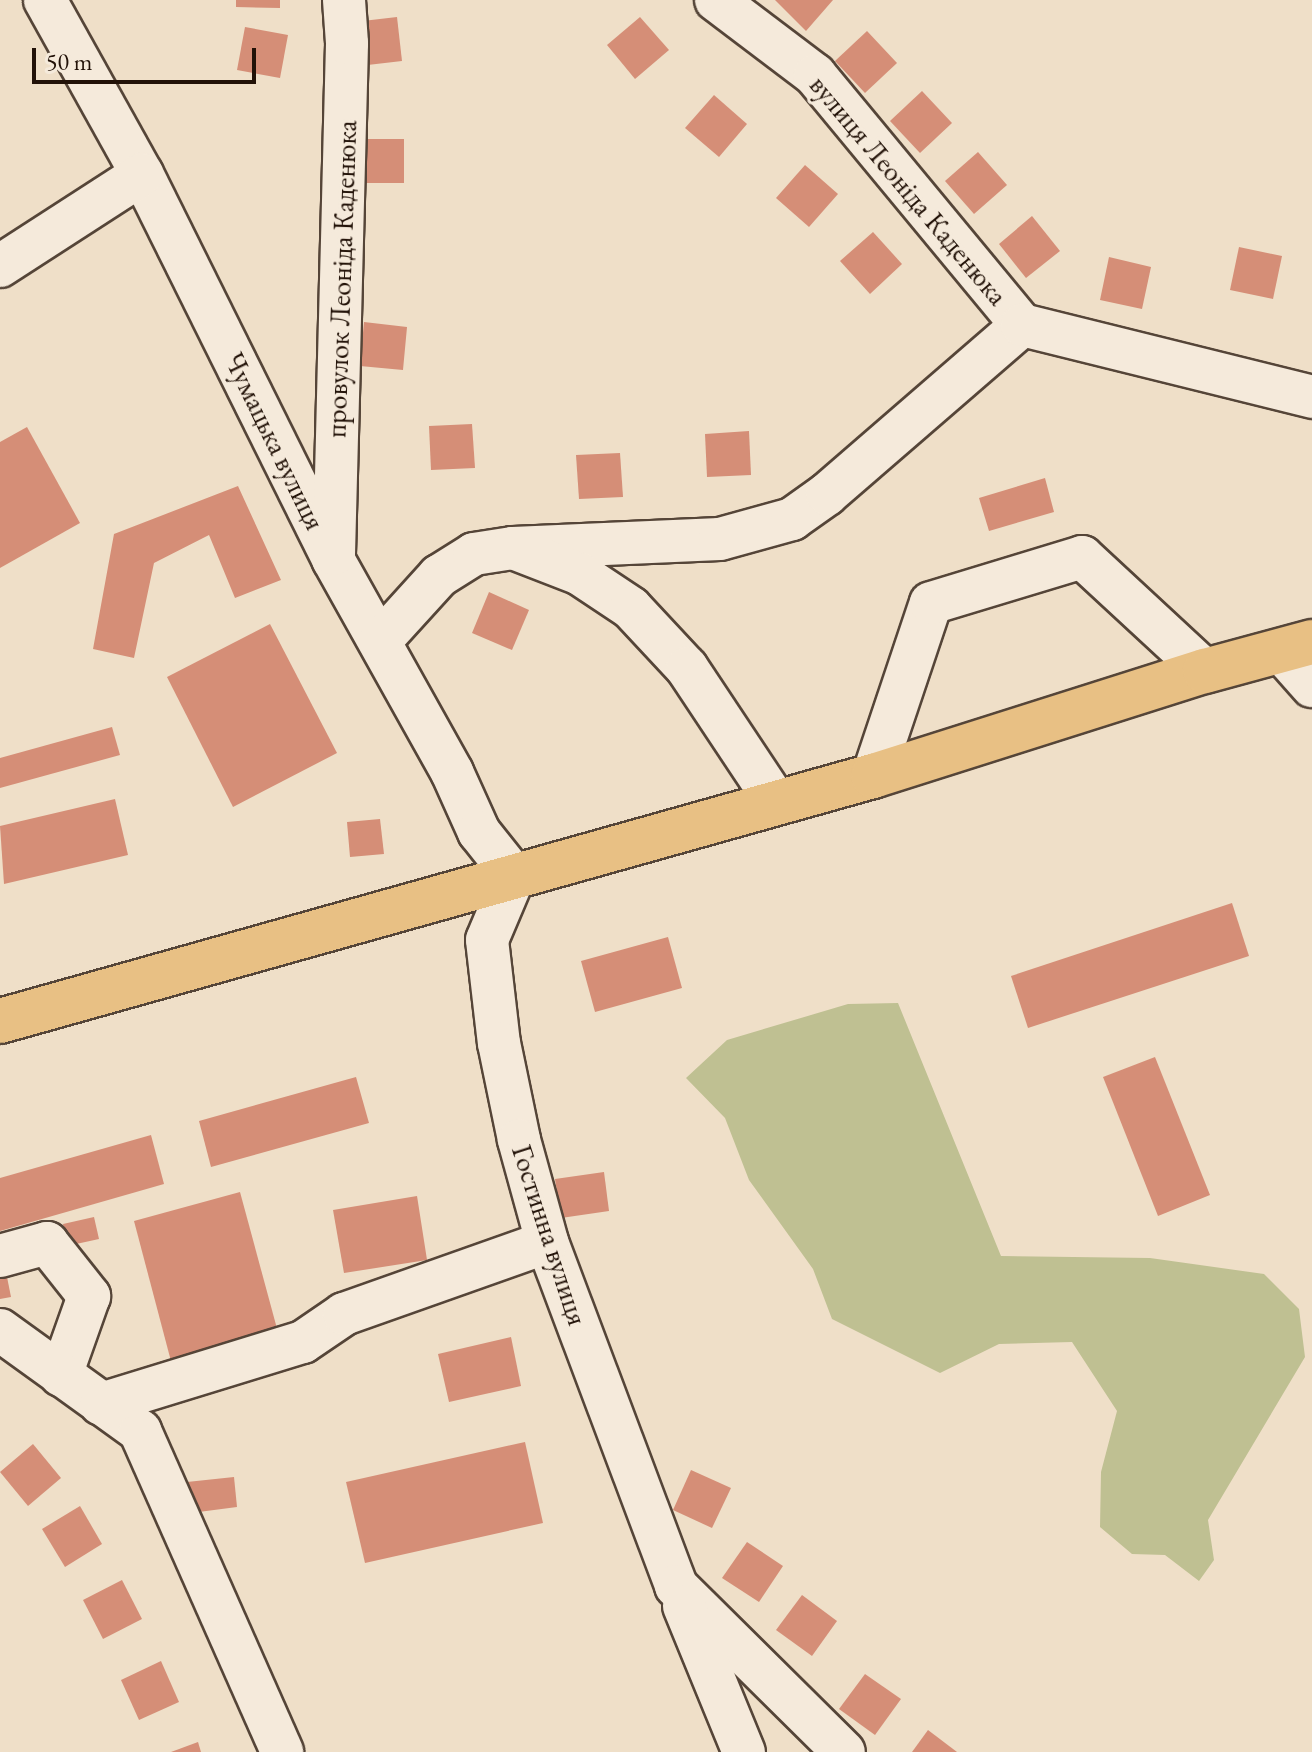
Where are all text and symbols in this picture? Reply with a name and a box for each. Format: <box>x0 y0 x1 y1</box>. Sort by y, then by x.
scale bar <box>36 32 260 82</box>
text: 50 m <box>46 46 93 77</box>
street label: вулиця Леоніда Каденюка <box>803 68 1015 312</box>
street label: провулок Леоніда Каденюка <box>319 120 363 438</box>
street label: Чумацька вулиця <box>218 347 332 535</box>
street label: Гостинна вулиця <box>505 1141 595 1329</box>

